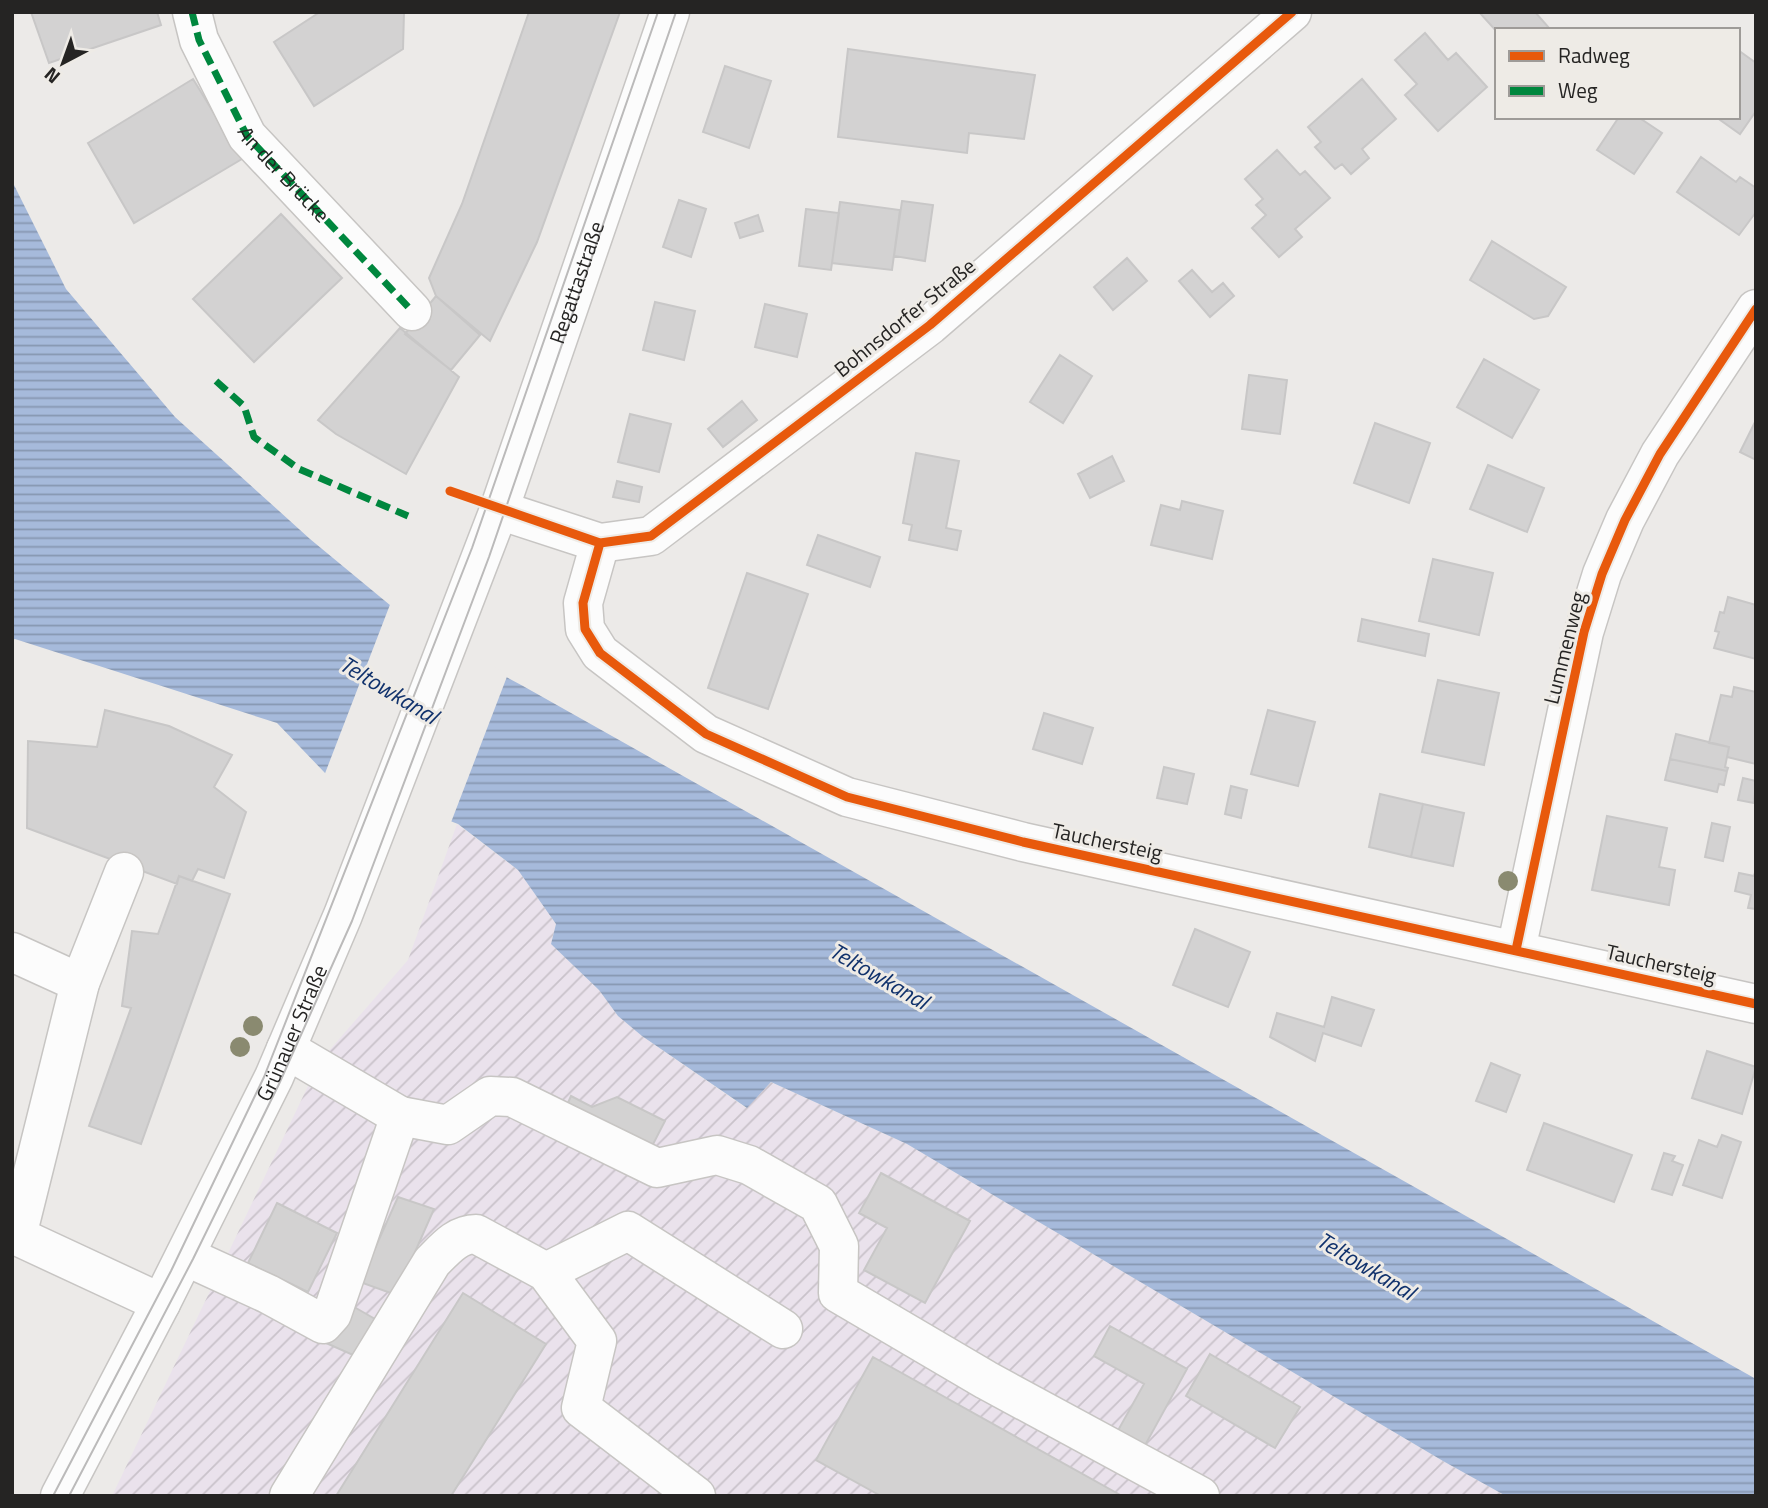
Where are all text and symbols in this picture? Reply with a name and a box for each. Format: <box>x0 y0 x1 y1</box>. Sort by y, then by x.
north arrow <box>28 28 98 98</box>
legend <box>1495 28 1740 119</box>
text: Radweg <box>1558 39 1630 71</box>
text: N <box>37 61 66 91</box>
text: Weg <box>1558 74 1598 106</box>
street label: An der Brücke <box>230 121 338 229</box>
street label: Regattastraße <box>540 217 612 348</box>
street label: Bohnsdorfer Straße <box>827 250 982 384</box>
street label: Lummenweg <box>1535 588 1594 708</box>
water label: Teltowkanal <box>333 646 448 734</box>
street label: Tauchersteig <box>1049 814 1166 868</box>
water label: Teltowkanal <box>823 933 938 1020</box>
street label: Tauchersteig <box>1603 935 1720 991</box>
street label: Grünauer Straße <box>247 960 335 1106</box>
water label: Teltowkanal <box>1310 1222 1425 1310</box>

